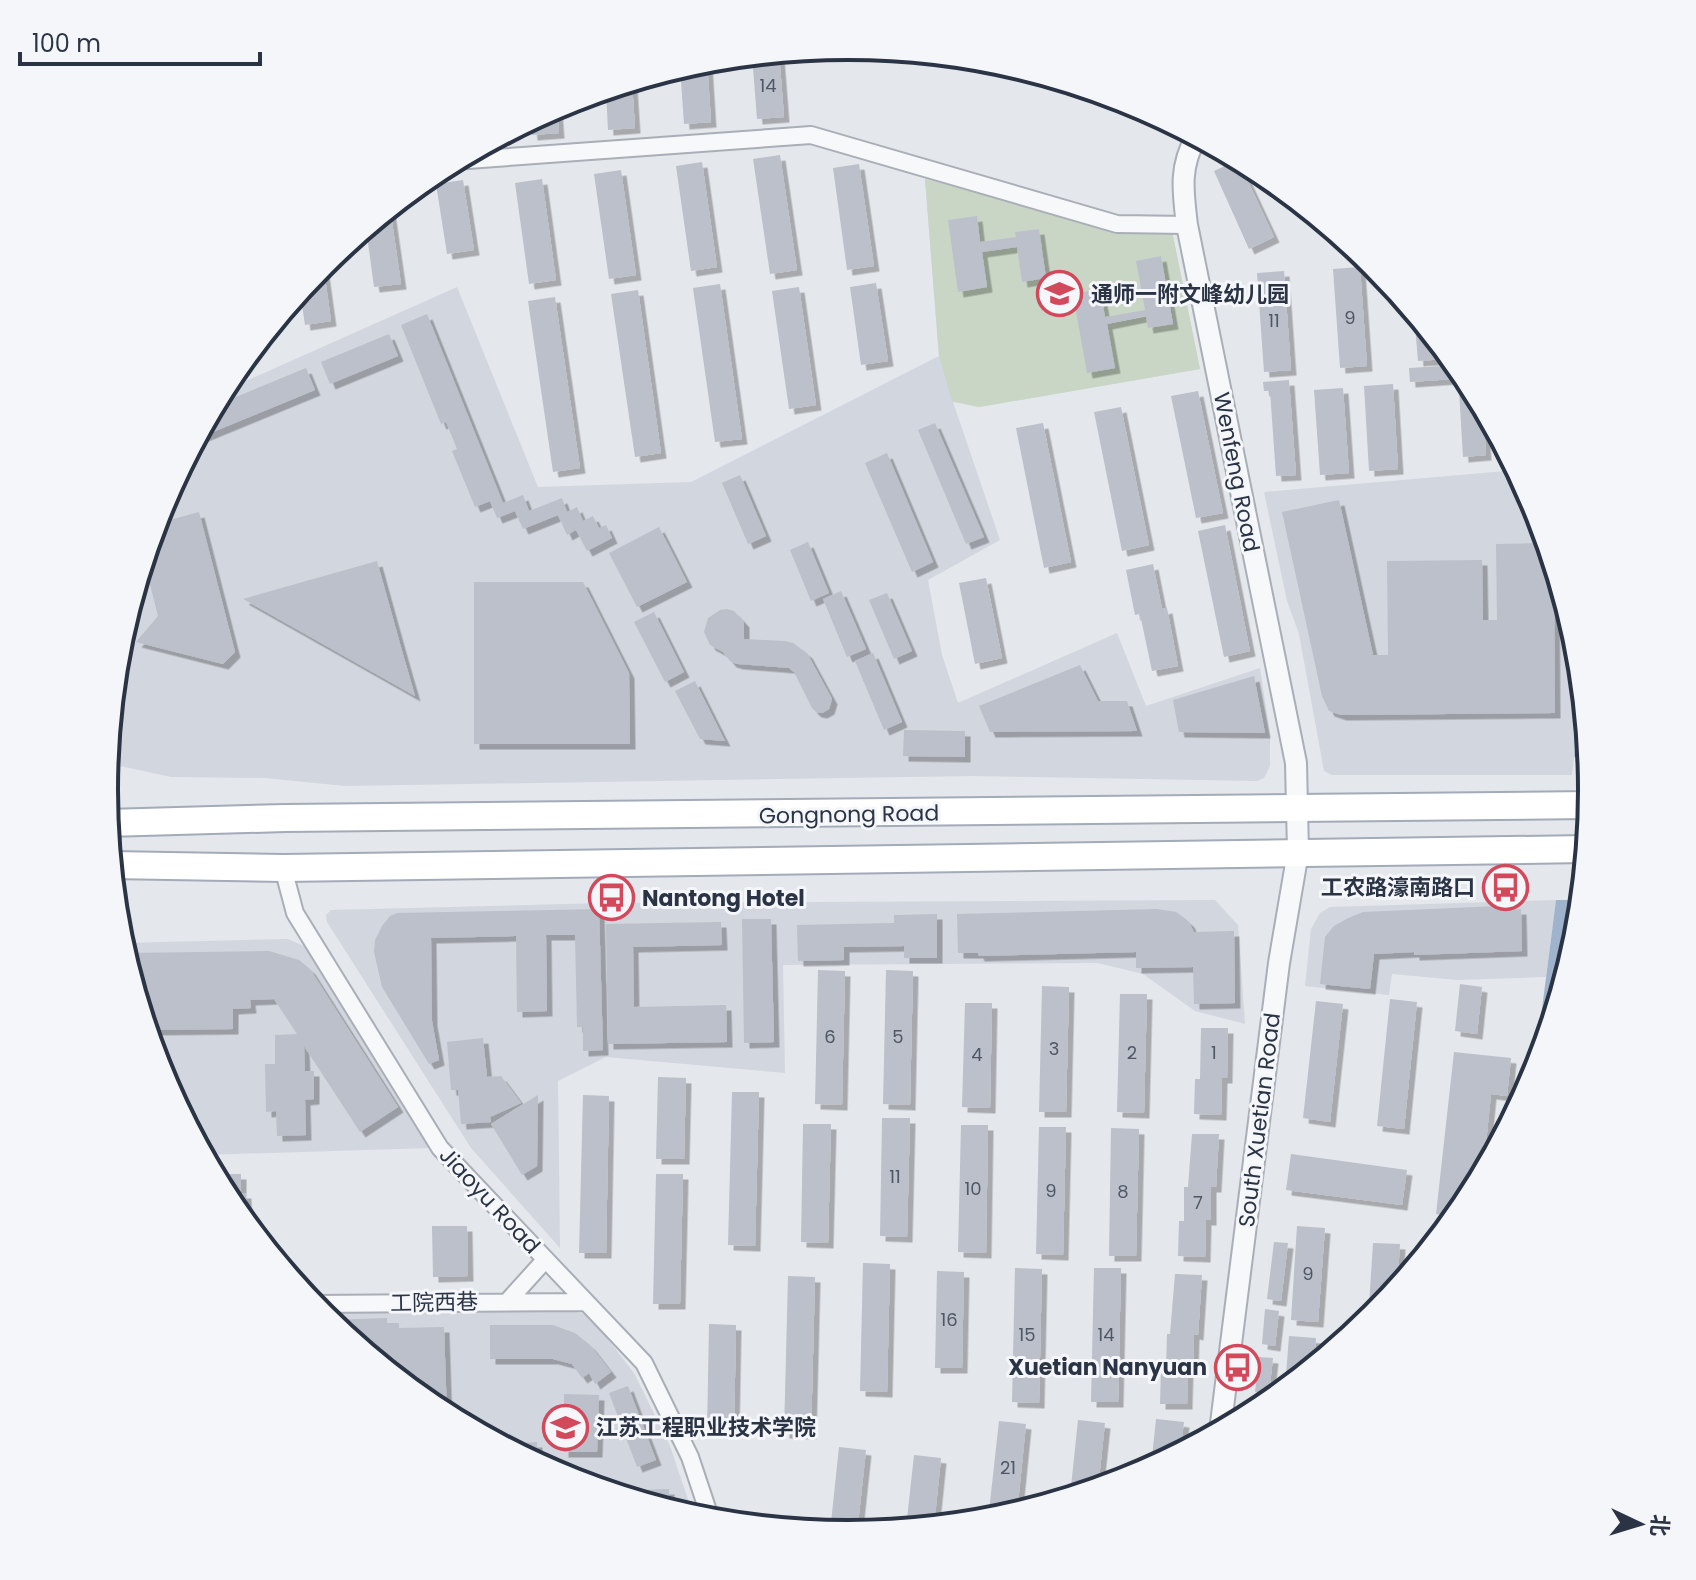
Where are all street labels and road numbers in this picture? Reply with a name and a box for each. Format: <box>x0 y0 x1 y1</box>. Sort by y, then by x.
street label: Wenfeng Road <box>1206 390 1267 555</box>
street label: Gongnong Road <box>759 797 939 832</box>
street label: South Xuetian Road <box>1231 1011 1288 1229</box>
street label: Jiaoyu Road <box>432 1140 547 1260</box>
street label: 工院西巷 <box>390 1286 478 1319</box>

